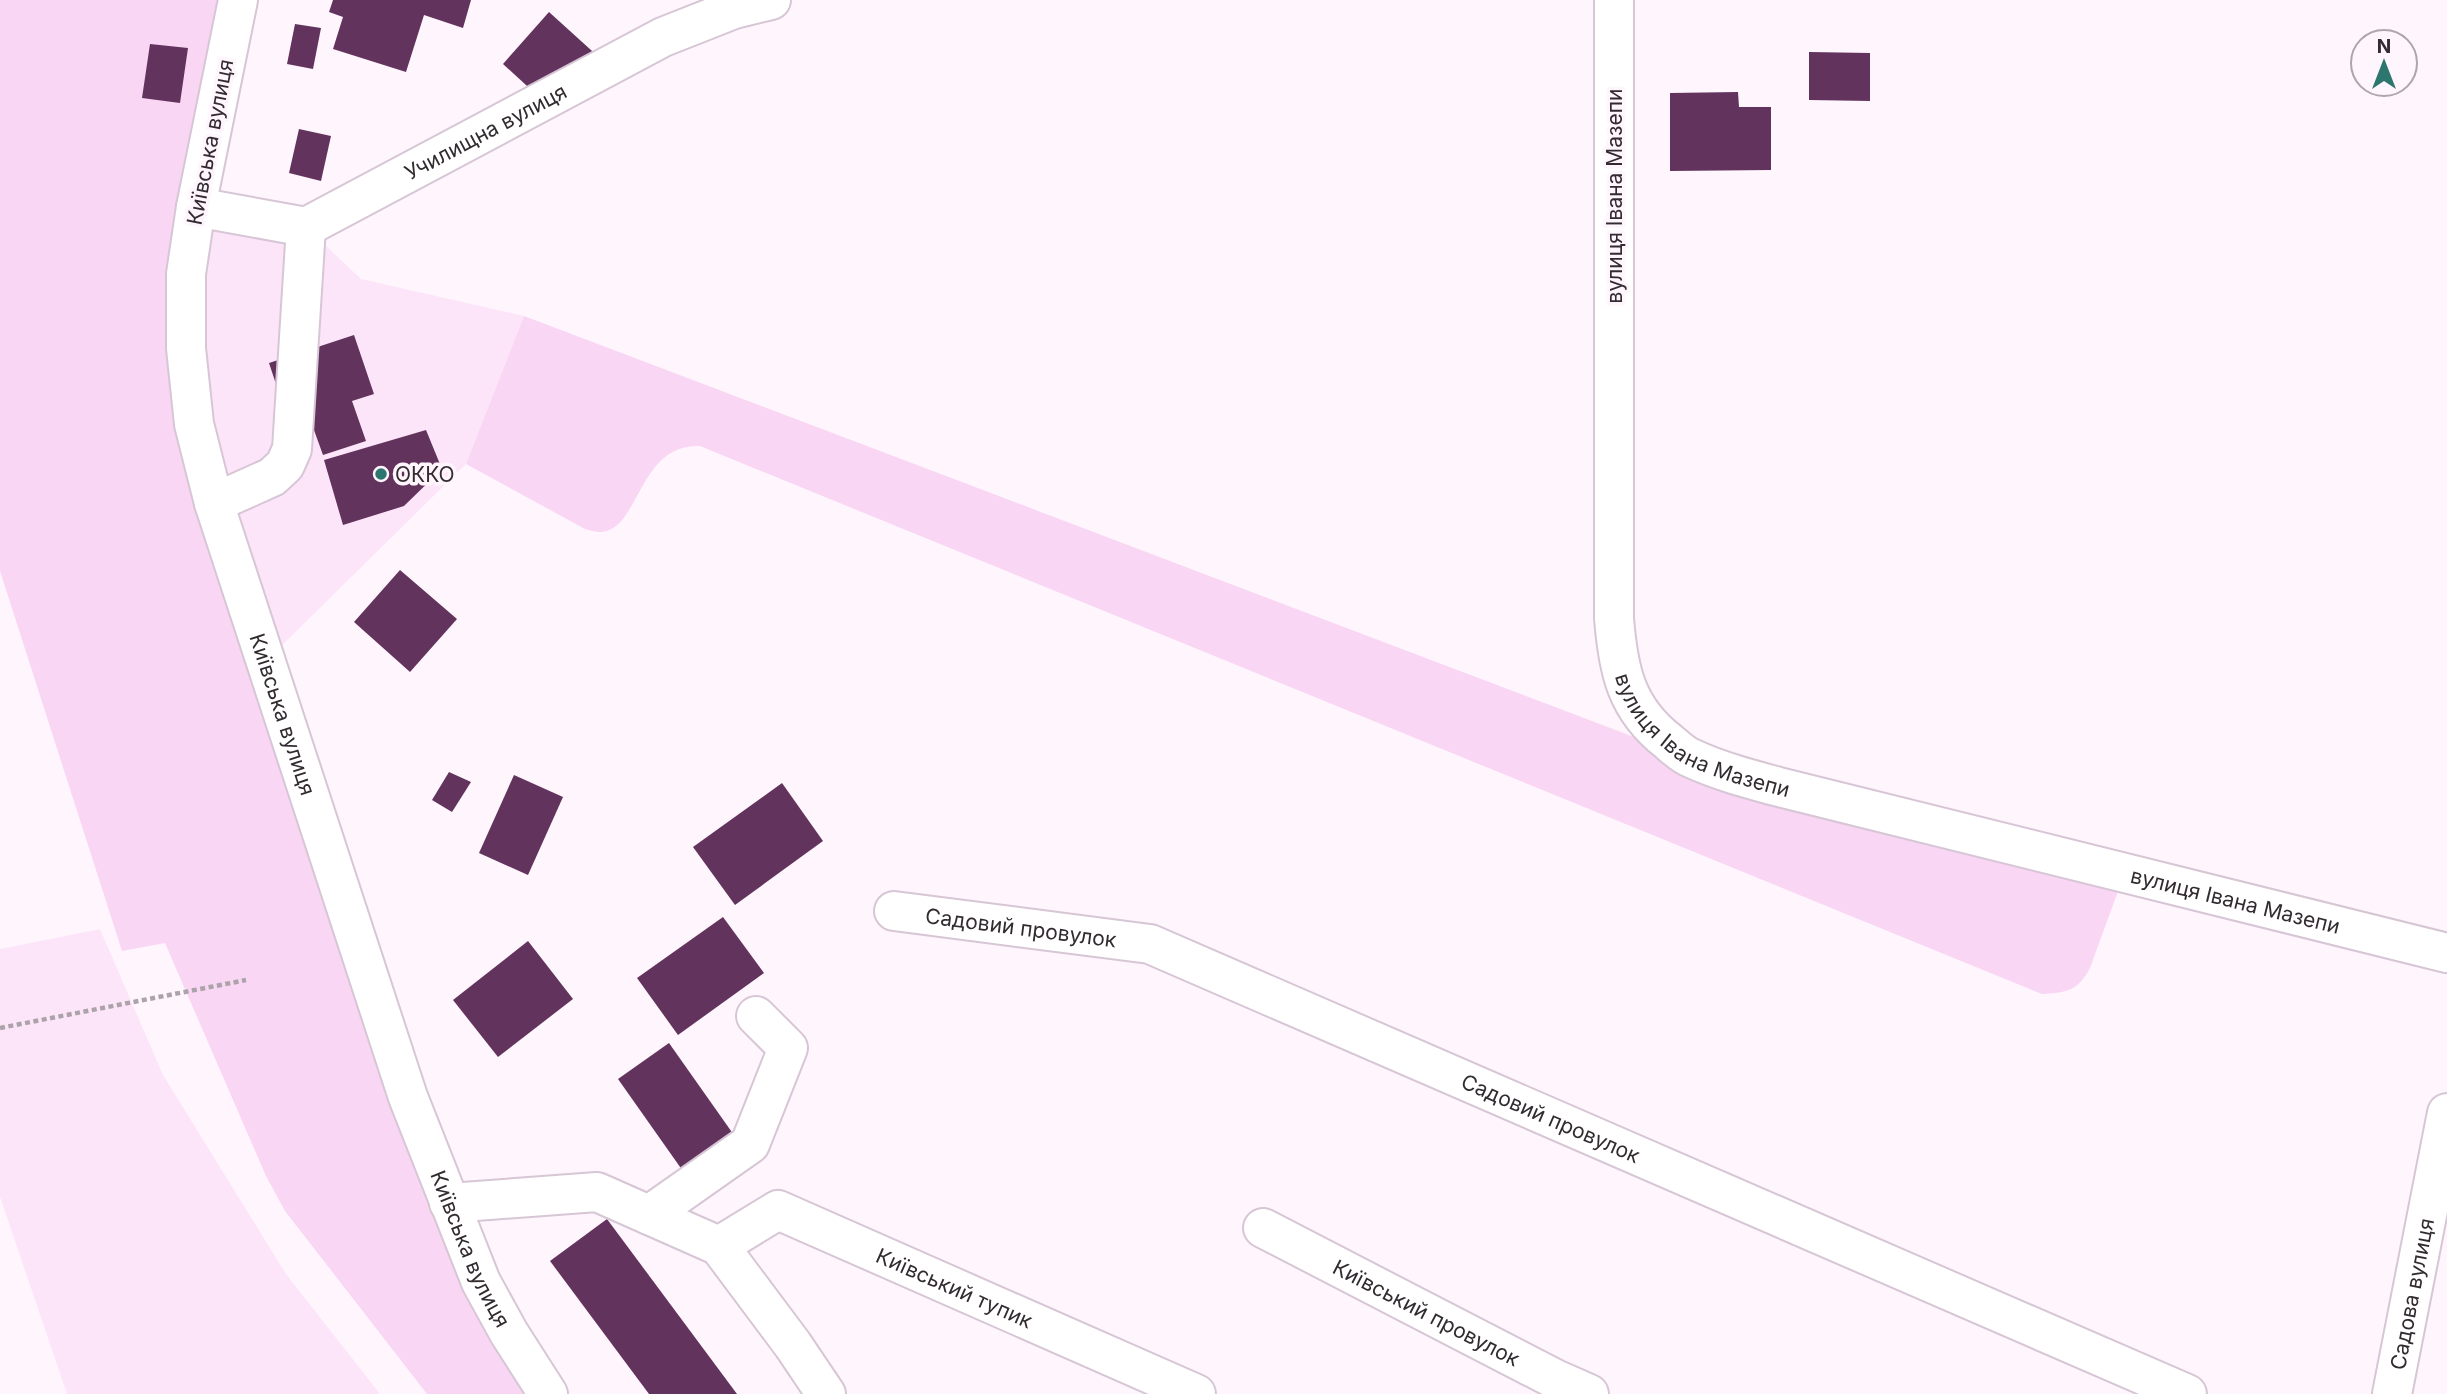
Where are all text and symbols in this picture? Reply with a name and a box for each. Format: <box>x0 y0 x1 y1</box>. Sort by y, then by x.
north arrow <box>2349 28 2419 98</box>
text: N <box>2377 35 2391 58</box>
street label: Київська вулиця <box>182 57 238 227</box>
street label: Училищна вулиця <box>400 78 571 185</box>
street label: вулиця Івана Мазепи <box>1602 89 1627 303</box>
place label: ОККО <box>395 462 455 487</box>
marker: ОККО <box>373 466 389 482</box>
street label: Київська вулиця <box>245 630 321 798</box>
street label: вулиця Івана Мазепи <box>1610 670 1792 802</box>
street label: вулиця Івана Мазепи <box>2128 862 2343 938</box>
street label: Садовий провулок <box>924 903 1118 952</box>
street label: Садовий провулок <box>1458 1068 1644 1168</box>
street label: Київська вулиця <box>426 1167 516 1331</box>
street label: Садова вулиця <box>2385 1216 2439 1372</box>
street label: Київський тупик <box>873 1242 1037 1333</box>
street label: Київський провулок <box>1329 1254 1525 1371</box>

